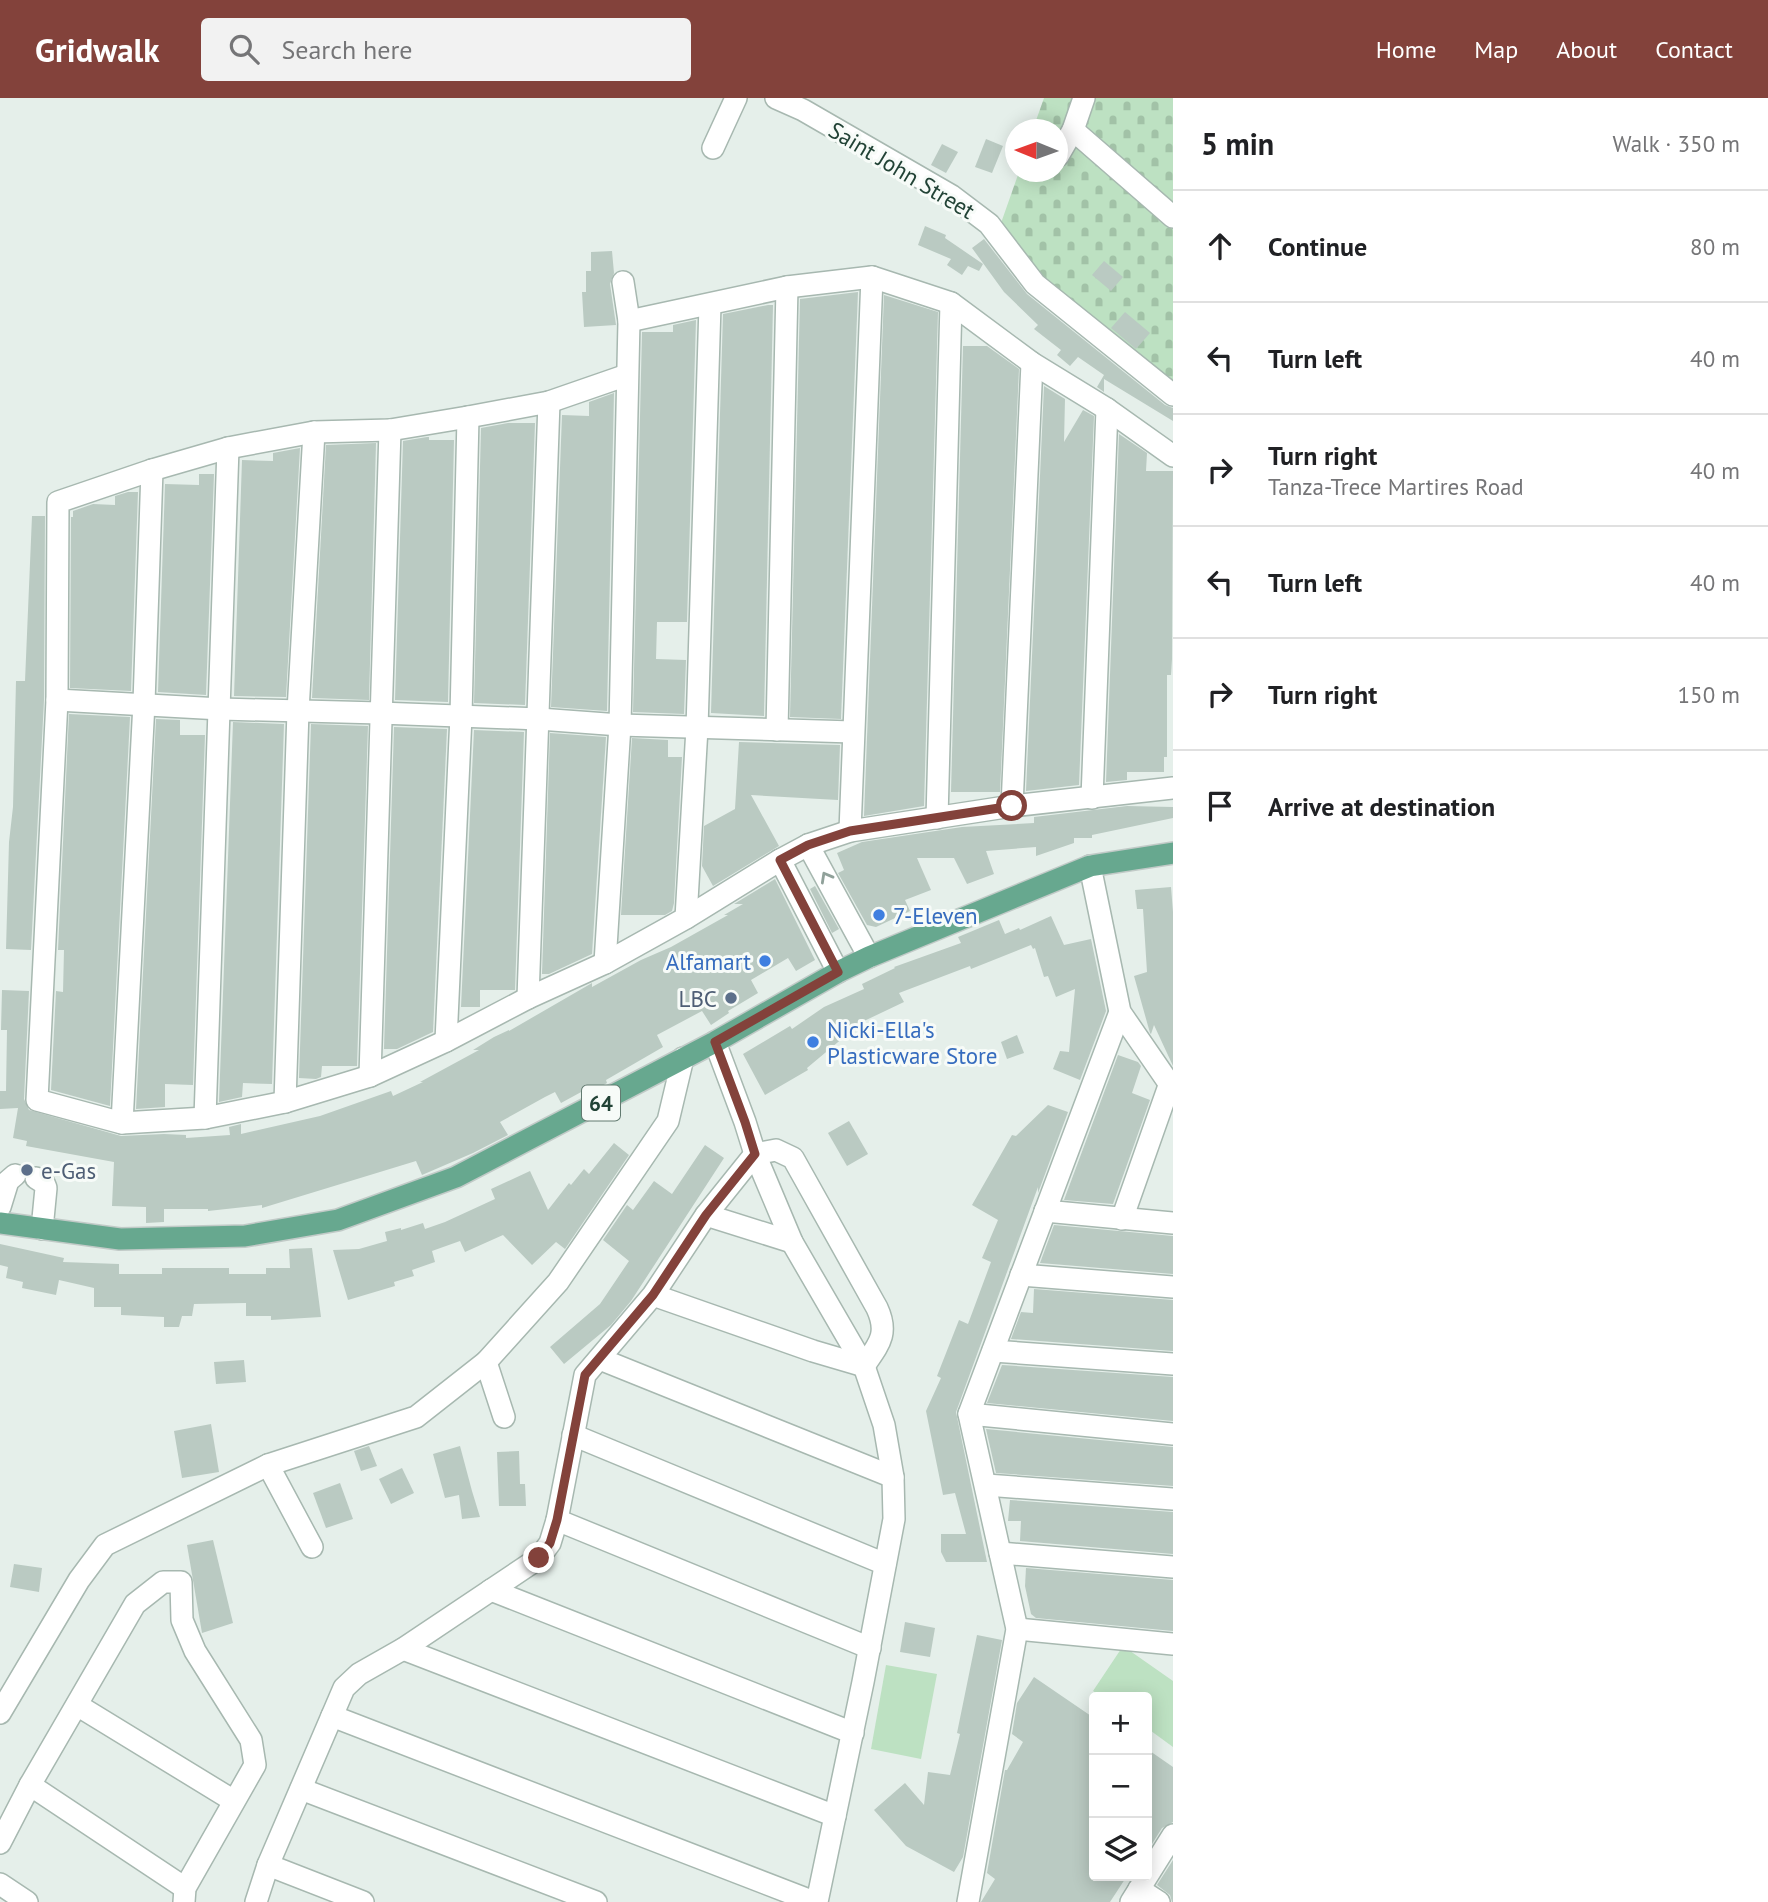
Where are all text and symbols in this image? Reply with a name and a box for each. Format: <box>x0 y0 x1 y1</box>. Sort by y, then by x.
search box <box>201 18 691 81</box>
text: Gridwalk <box>35 28 159 71</box>
icon: search <box>225 30 263 68</box>
text: Search here <box>281 33 413 66</box>
text: Home <box>1376 34 1436 65</box>
text: Map <box>1474 34 1518 65</box>
text: About <box>1556 34 1617 65</box>
text: Contact <box>1655 34 1733 65</box>
street label: Saint John Street <box>824 115 981 225</box>
north arrow <box>1005 119 1068 182</box>
text: 5 min <box>1201 124 1274 163</box>
text: Walk · 350 m <box>1613 129 1740 158</box>
icon: ahead <box>1201 227 1239 265</box>
text: Continue <box>1268 230 1367 263</box>
text: 80 m <box>1690 232 1740 261</box>
icon: left <box>1201 339 1239 377</box>
text: Turn left <box>1268 342 1362 375</box>
text: 40 m <box>1690 344 1740 373</box>
text: Turn right <box>1268 439 1377 472</box>
icon: right <box>1201 451 1239 489</box>
text: 40 m <box>1690 456 1740 485</box>
text: Tanza-Trece Martires Road <box>1268 472 1524 501</box>
icon: left <box>1201 563 1239 601</box>
text: Turn left <box>1268 566 1362 599</box>
text: 40 m <box>1690 568 1740 597</box>
icon: right <box>1201 675 1239 713</box>
text: Turn right <box>1268 678 1377 711</box>
text: 150 m <box>1678 680 1740 709</box>
icon: arrive <box>1201 787 1239 825</box>
route start <box>996 790 1027 821</box>
text: Arrive at destination <box>1268 790 1495 823</box>
one-way arrow <box>821 872 834 885</box>
place label: 7-Eleven <box>893 901 978 930</box>
marker: 7-Eleven <box>871 907 887 923</box>
place label: Alfamart <box>666 947 751 976</box>
marker: Alfamart <box>757 953 773 969</box>
place label: LBC <box>679 984 717 1013</box>
marker: LBC <box>723 990 739 1006</box>
place label: Nicki-Ella's Plasticware Store <box>827 1015 998 1070</box>
marker: Nicki-Ella's Plasticware Store <box>805 1034 821 1050</box>
road number: 64 <box>582 1086 620 1121</box>
place label: e-Gas <box>41 1156 96 1185</box>
marker: e-Gas <box>19 1162 35 1178</box>
route end <box>523 1542 554 1573</box>
map controls <box>1089 1692 1152 1881</box>
button: + <box>1089 1692 1152 1755</box>
button: − <box>1089 1755 1152 1818</box>
button: layers <box>1089 1818 1152 1881</box>

